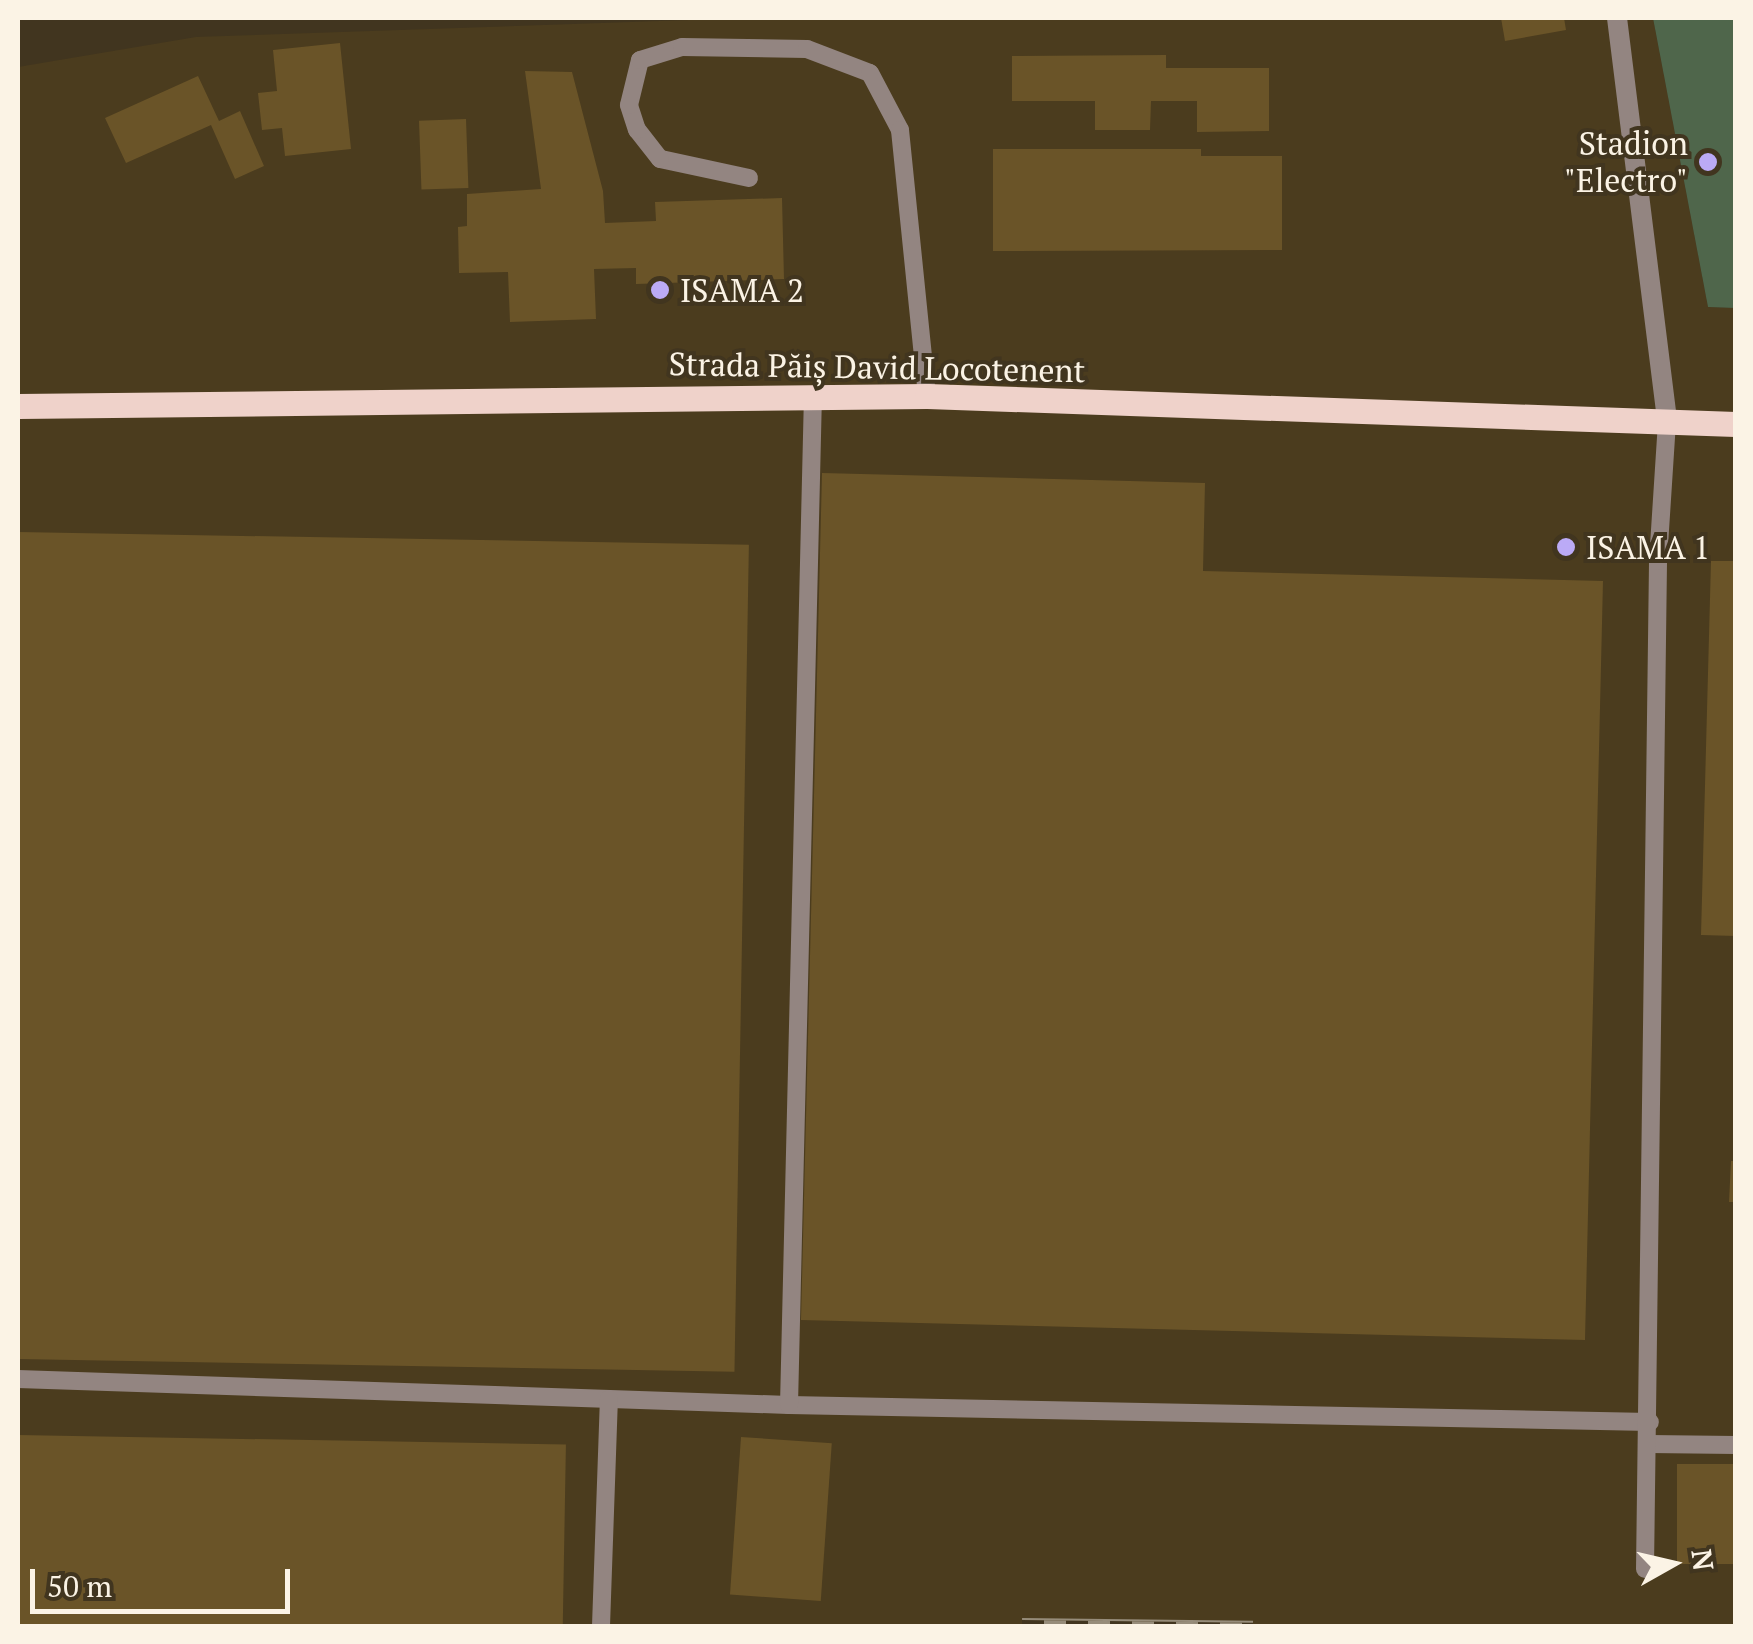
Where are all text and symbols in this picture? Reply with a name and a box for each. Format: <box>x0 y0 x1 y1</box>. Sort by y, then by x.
place label: Stadion "Electro" <box>1564 125 1688 200</box>
marker: Stadion "Electro" <box>1697 151 1719 173</box>
place label: ISAMA 2 <box>680 271 805 309</box>
marker: ISAMA 2 <box>649 279 671 301</box>
street label: Strada Păiș David Locotenent <box>668 344 1086 390</box>
place label: ISAMA 1 <box>1586 528 1711 566</box>
marker: ISAMA 1 <box>1555 536 1577 558</box>
north arrow <box>1623 1514 1723 1614</box>
text: N <box>1683 1547 1723 1573</box>
scale bar <box>35 1549 295 1611</box>
text: 50 m <box>47 1566 112 1606</box>

